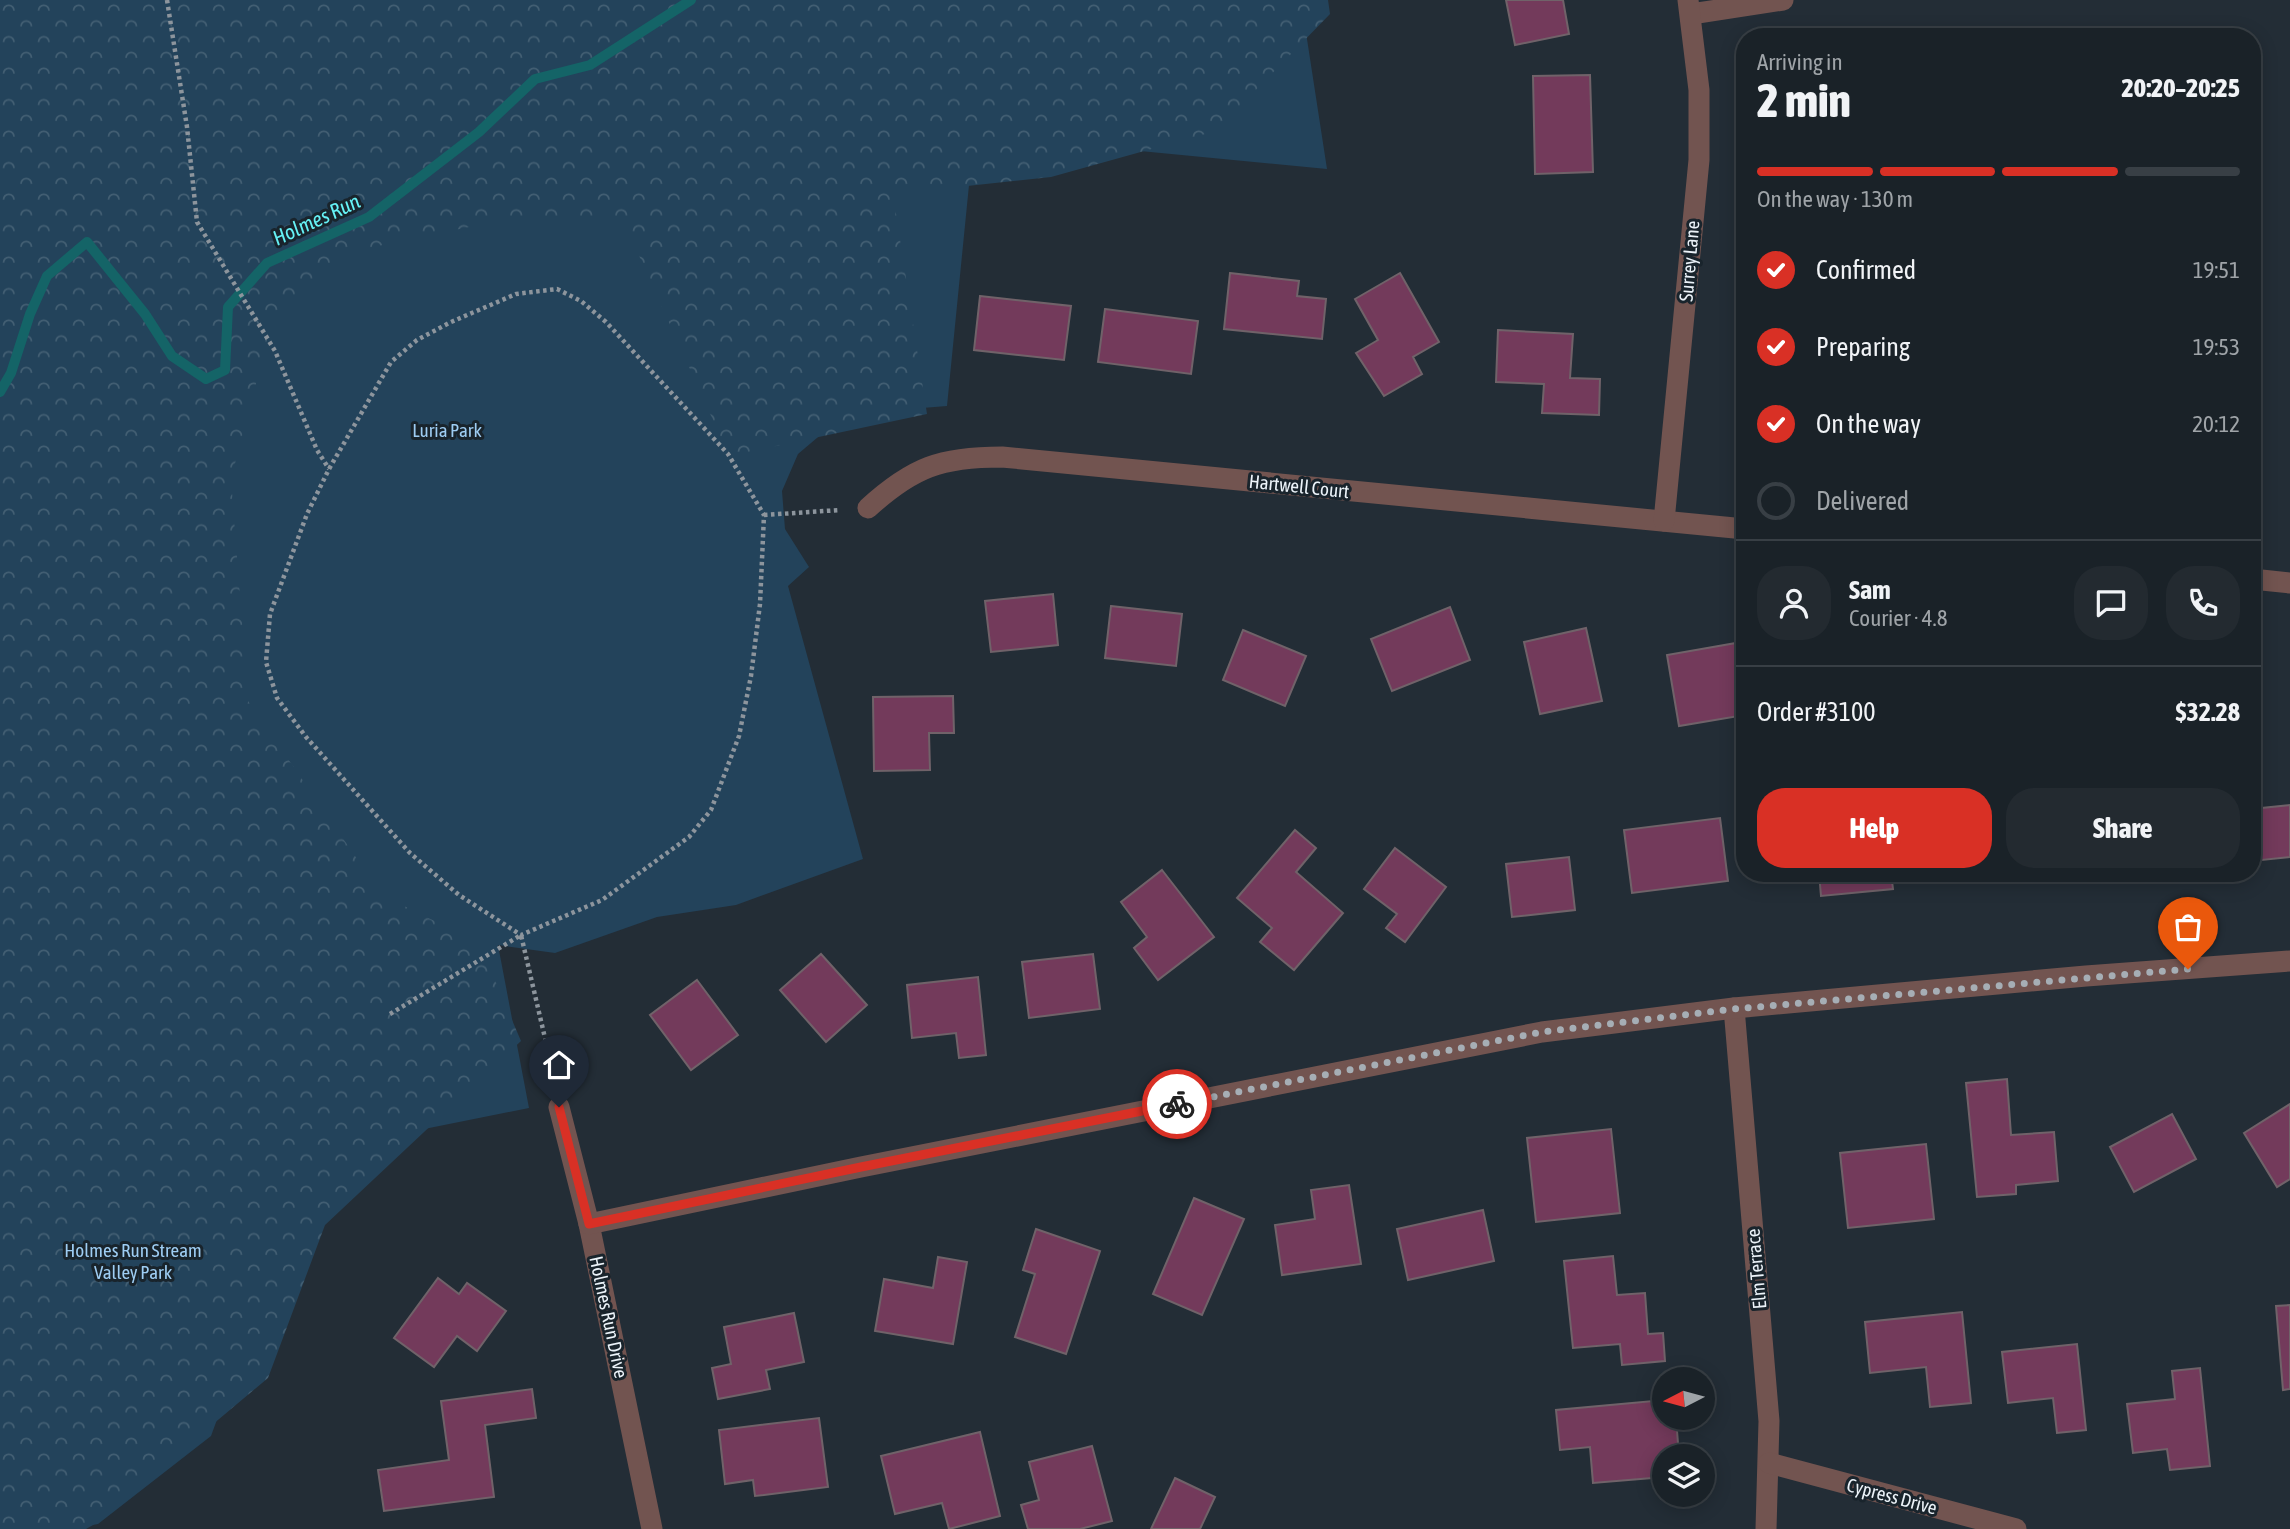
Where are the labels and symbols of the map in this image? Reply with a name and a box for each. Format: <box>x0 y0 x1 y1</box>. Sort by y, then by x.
water label: Holmes Run <box>269 188 363 250</box>
street label: Surrey Lane <box>1675 220 1703 302</box>
park label: Luria Park <box>412 419 482 441</box>
street label: Hartwell Court <box>1248 470 1350 502</box>
pin <box>2158 897 2218 969</box>
pin <box>529 1035 589 1107</box>
courier <box>1142 1069 1212 1139</box>
street label: Elm Terrace <box>1742 1228 1770 1310</box>
park label: Holmes Run Stream Valley Park <box>64 1239 202 1283</box>
street label: Holmes Run Drive <box>585 1254 633 1380</box>
north arrow <box>1652 1367 1715 1430</box>
street label: Cypress Drive <box>1844 1473 1940 1519</box>

